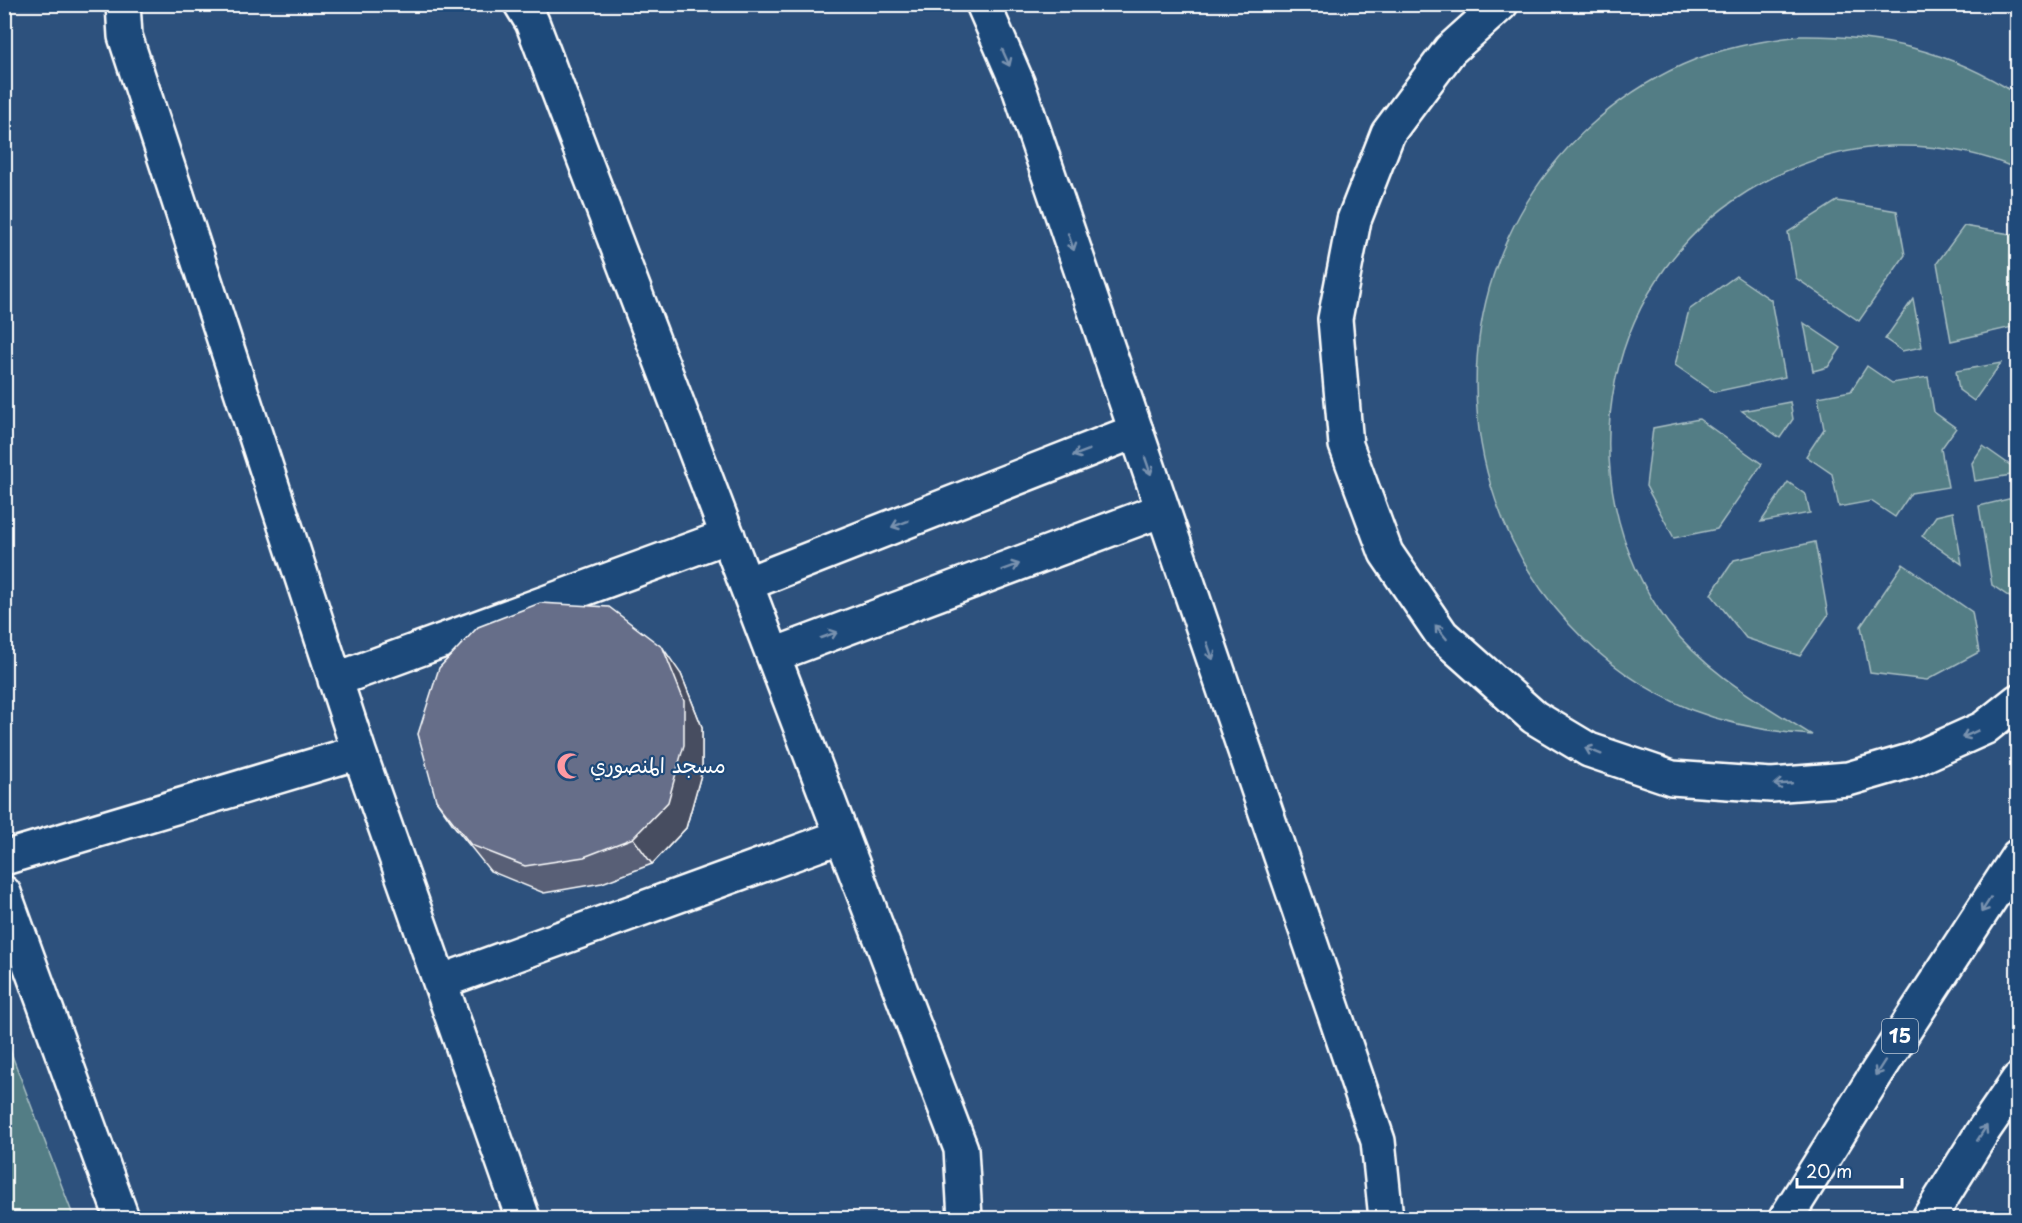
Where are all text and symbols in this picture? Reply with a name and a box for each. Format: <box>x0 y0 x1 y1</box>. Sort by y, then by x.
one-way arrow <box>1001 48 1012 67</box>
one-way arrow <box>1066 232 1077 251</box>
one-way arrow <box>1073 448 1091 459</box>
one-way arrow <box>1143 456 1154 475</box>
one-way arrow <box>891 519 910 530</box>
one-way arrow <box>1001 560 1020 571</box>
one-way arrow <box>1434 624 1447 640</box>
one-way arrow <box>819 628 837 639</box>
one-way arrow <box>1206 641 1217 660</box>
one-way arrow <box>1961 729 1979 741</box>
one-way arrow <box>1585 745 1603 756</box>
place label: مسجد المنصوري <box>590 748 726 781</box>
mosque icon: مسجد المنصوري <box>555 751 585 781</box>
one-way arrow <box>1774 779 1794 790</box>
one-way arrow <box>1979 896 1991 913</box>
road number: 15 <box>1882 1019 1918 1053</box>
one-way arrow <box>1873 1060 1886 1077</box>
one-way arrow <box>1976 1125 1988 1142</box>
scale bar <box>1797 1151 1902 1189</box>
text: 20 m <box>1806 1157 1852 1184</box>

